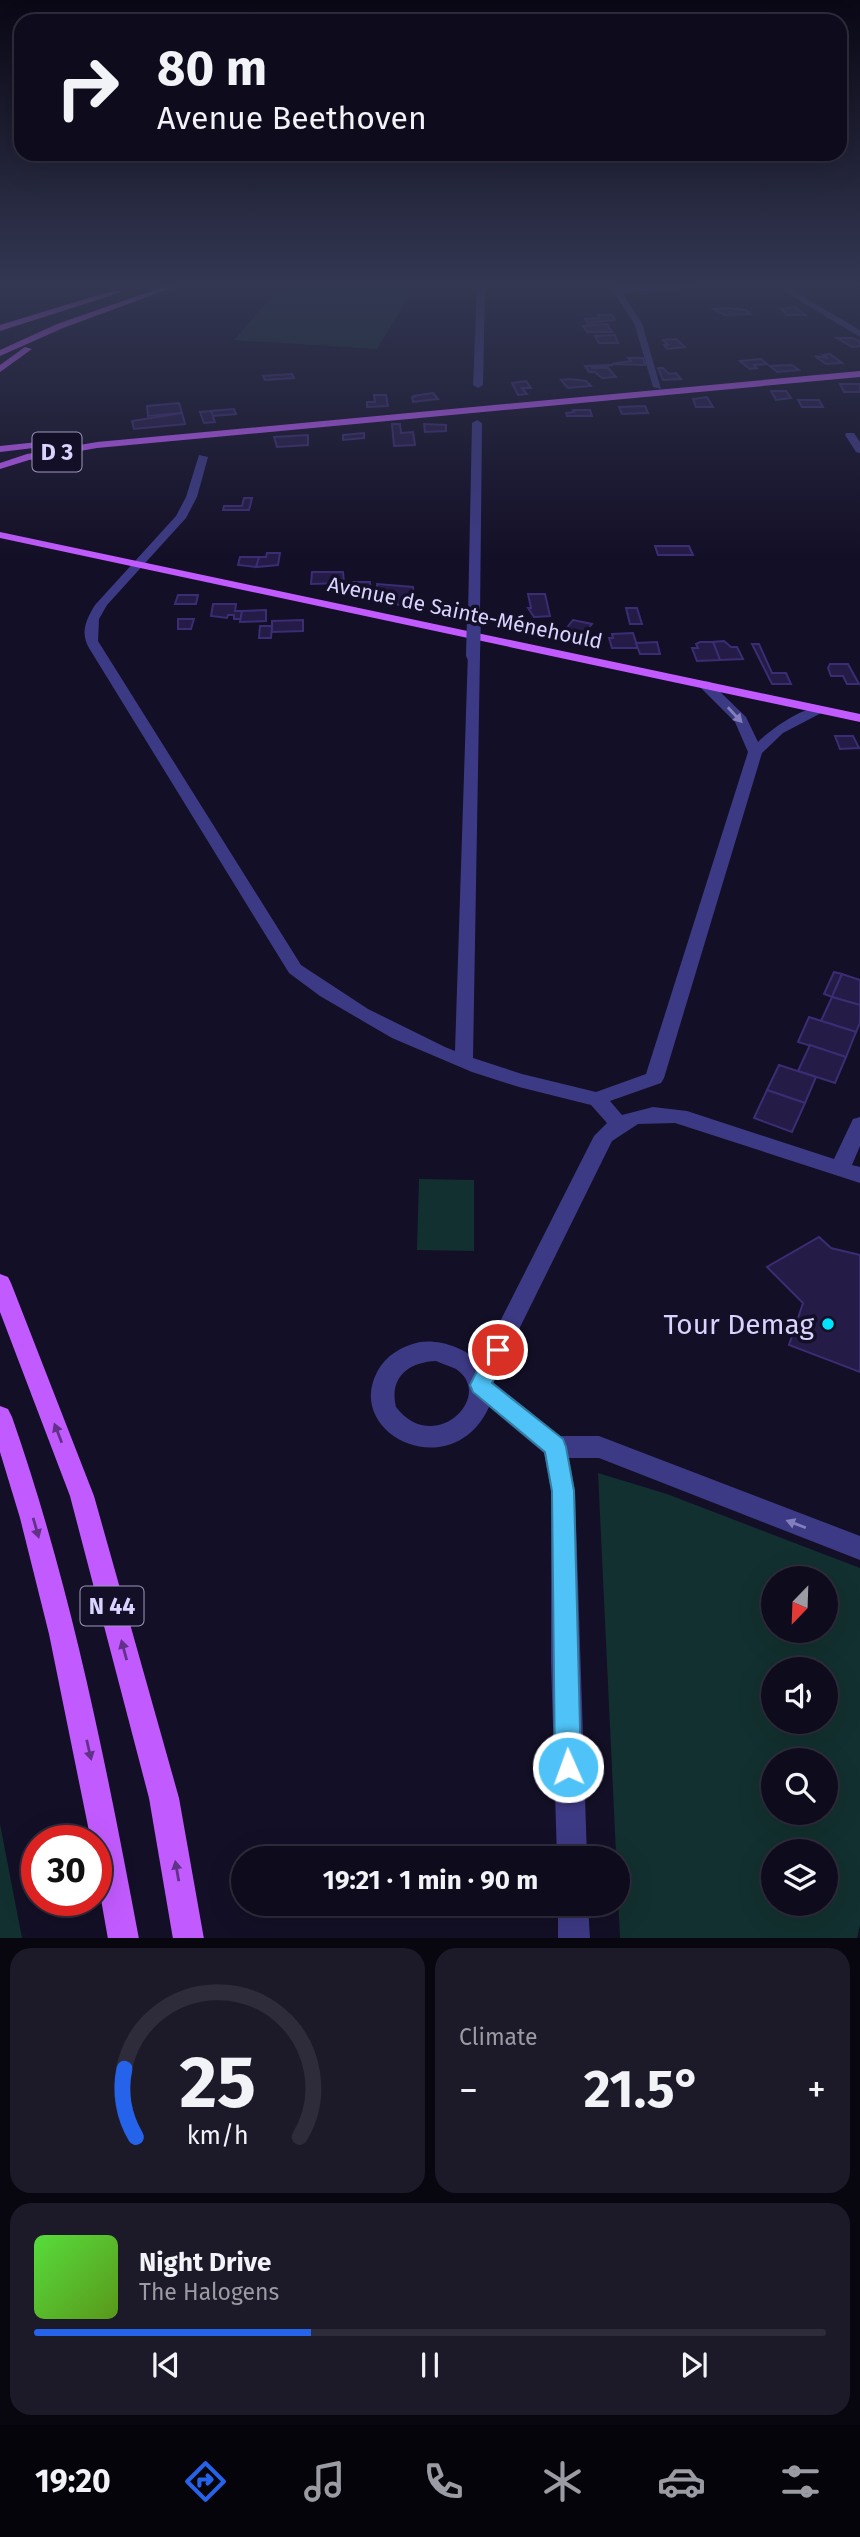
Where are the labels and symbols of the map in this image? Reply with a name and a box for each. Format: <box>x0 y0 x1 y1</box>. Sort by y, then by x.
road number: D 3 <box>32 432 82 472</box>
street label: Avenue de Sainte-Ménehould <box>325 571 605 655</box>
one-way arrow <box>727 707 743 724</box>
place label: Tour Demag <box>663 1308 814 1341</box>
marker: Tour Demag <box>820 1316 836 1332</box>
pin <box>468 1320 528 1380</box>
one-way arrow <box>52 1422 63 1443</box>
one-way arrow <box>31 1518 41 1539</box>
one-way arrow <box>786 1518 807 1529</box>
north arrow <box>761 1566 838 1643</box>
road number: N 44 <box>80 1586 144 1625</box>
one-way arrow <box>118 1640 128 1661</box>
position arrow <box>531 1730 605 1804</box>
one-way arrow <box>83 1739 94 1761</box>
speed limit sign: 30 <box>21 1825 112 1916</box>
one-way arrow <box>171 1860 182 1882</box>

